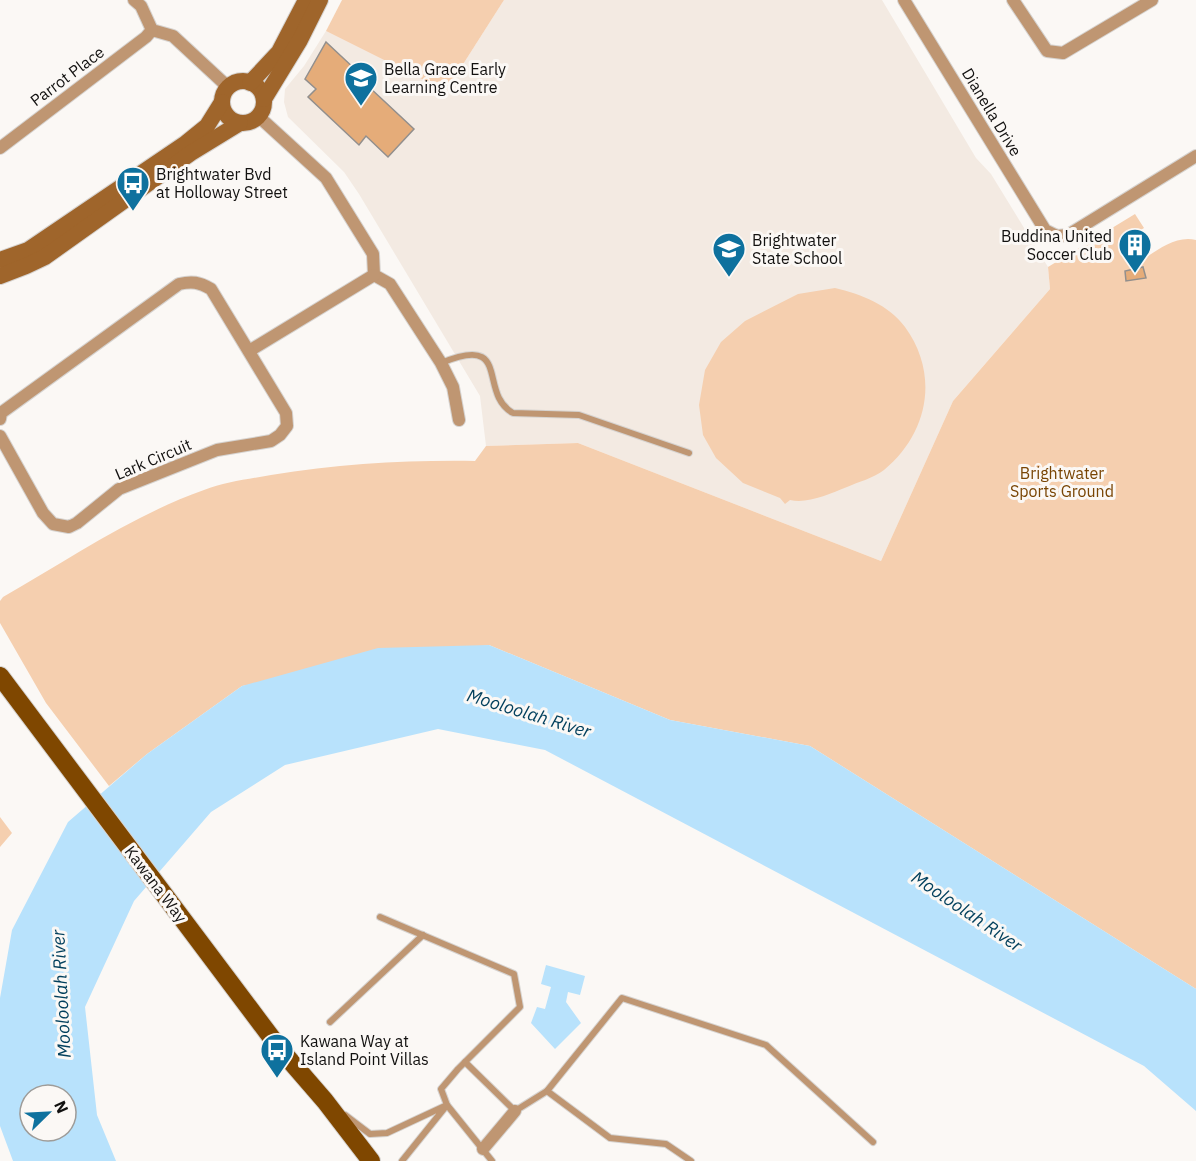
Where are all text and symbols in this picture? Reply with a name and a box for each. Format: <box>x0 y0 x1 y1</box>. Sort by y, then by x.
street label: Parrot Place <box>26 42 108 110</box>
place label: Bella Grace Early Learning Centre <box>384 59 506 97</box>
school or university icon: Bella Grace Early Learning Centre <box>343 60 379 107</box>
street label: Dianella Drive <box>958 64 1026 160</box>
place label: Brightwater Bvd at Holloway Street <box>156 164 288 202</box>
bus stop icon: Brightwater Bvd at Holloway Street <box>115 165 151 212</box>
place label: Buddina United Soccer Club <box>1001 226 1112 264</box>
building icon: Buddina United Soccer Club <box>1117 227 1153 274</box>
place label: Brightwater State School <box>752 230 842 268</box>
school or university icon: Brightwater State School <box>711 231 747 278</box>
street label: Lark Circuit <box>112 434 194 484</box>
park label: Brightwater Sports Ground <box>1010 463 1114 501</box>
water label: Mooloolah River <box>464 683 594 743</box>
street label: Kawana Way <box>121 842 191 926</box>
water label: Mooloolah River <box>907 866 1027 957</box>
water label: Mooloolah River <box>46 929 76 1059</box>
place label: Kawana Way at Island Point Villas <box>300 1031 429 1069</box>
bus stop icon: Kawana Way at Island Point Villas <box>259 1032 295 1079</box>
north arrow <box>18 1083 78 1143</box>
text: N <box>50 1098 73 1116</box>

